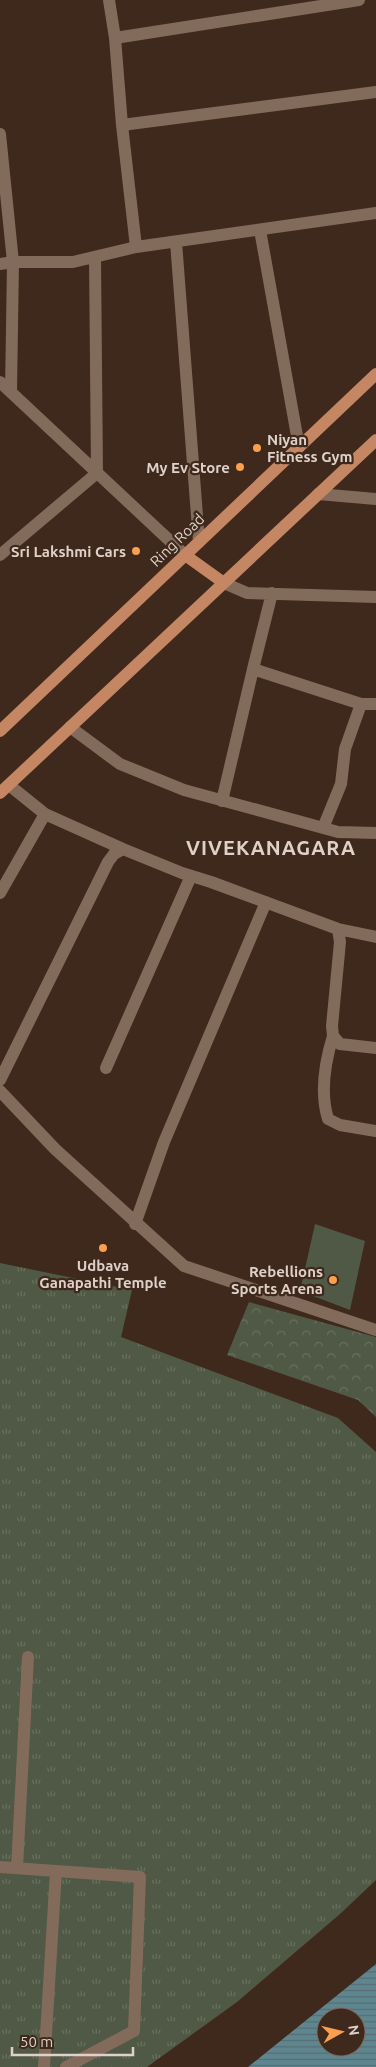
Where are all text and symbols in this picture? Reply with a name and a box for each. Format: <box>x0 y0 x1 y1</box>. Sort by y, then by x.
place label: Niyan Fitness Gym <box>267 431 352 465</box>
marker: Niyan Fitness Gym <box>251 442 263 454</box>
place label: My Ev Store <box>146 459 230 476</box>
marker: My Ev Store <box>234 461 246 473</box>
street label: Ring Road <box>147 510 207 570</box>
place label: Sri Lakshmi Cars <box>11 543 126 560</box>
marker: Sri Lakshmi Cars <box>130 545 142 557</box>
district label: VIVEKANAGARA <box>186 836 356 859</box>
marker: Udbava Ganapathi Temple <box>97 1242 109 1254</box>
place label: Udbava Ganapathi Temple <box>39 1257 167 1291</box>
place label: Rebellions Sports Arena <box>231 1263 323 1297</box>
marker: Rebellions Sports Arena <box>327 1274 339 1286</box>
north arrow <box>316 2007 366 2057</box>
scale bar <box>12 2024 134 2056</box>
text: N <box>345 2024 363 2036</box>
text: 50 m <box>20 2033 53 2050</box>

